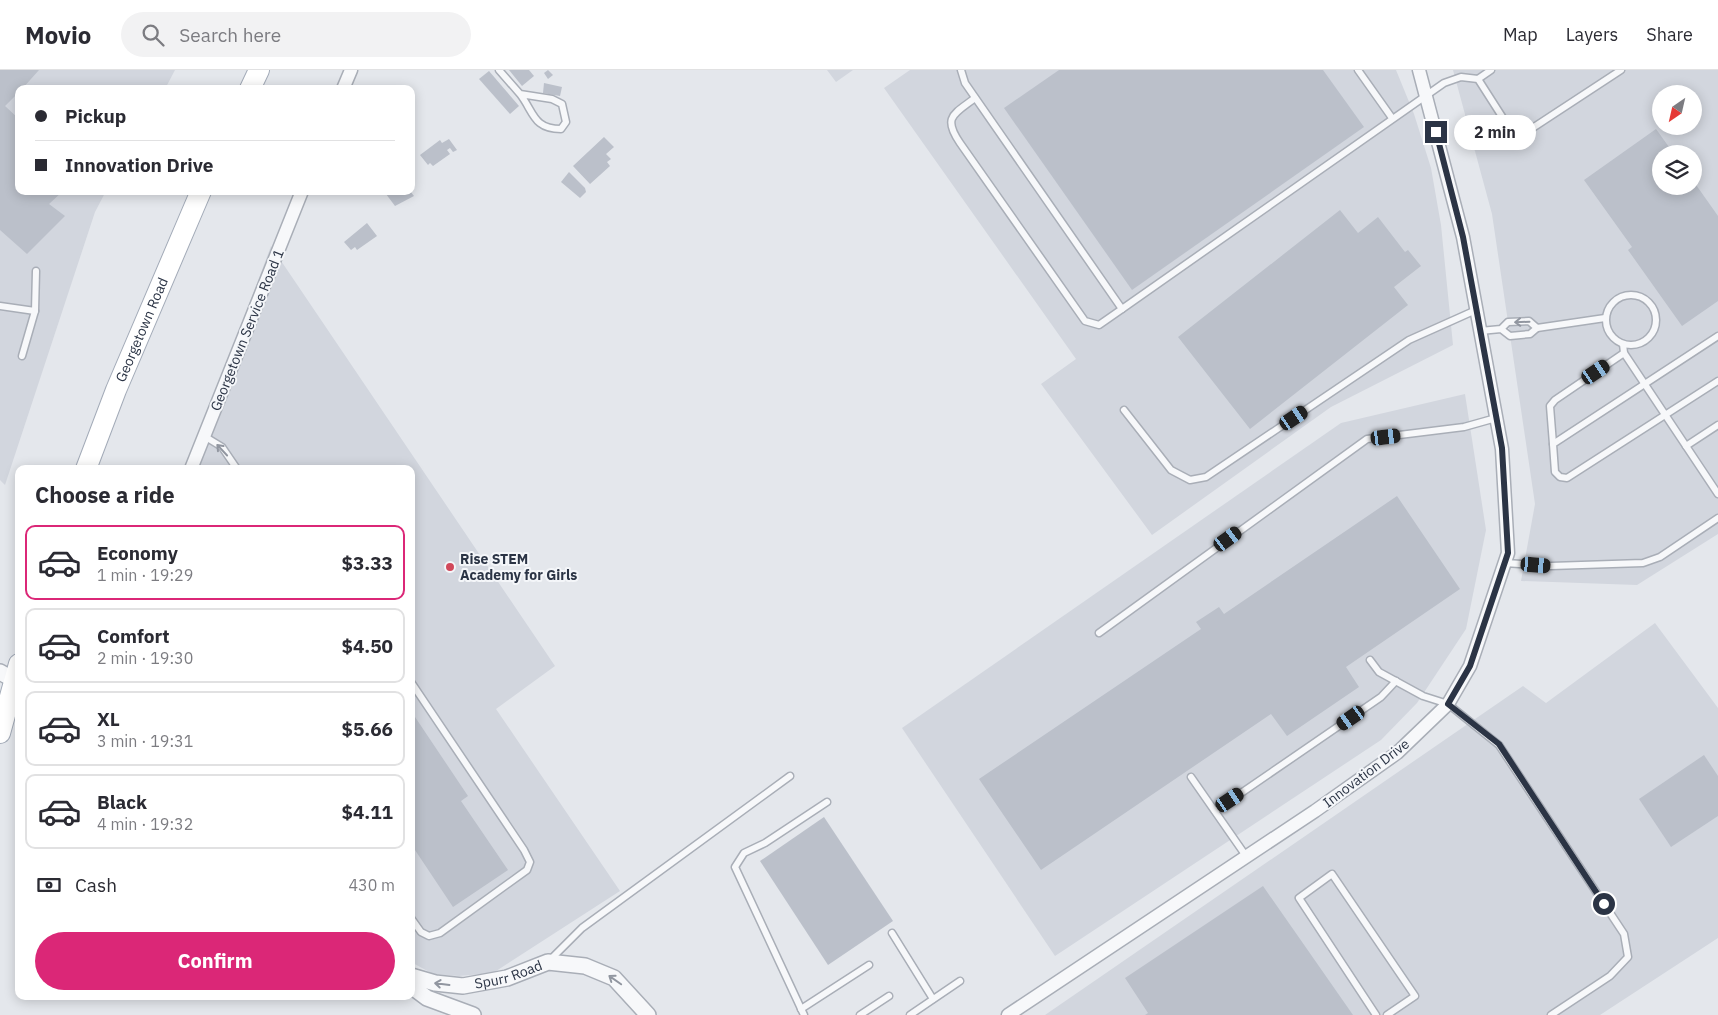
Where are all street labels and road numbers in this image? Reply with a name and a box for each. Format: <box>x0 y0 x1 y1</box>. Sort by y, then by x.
street label: Georgetown Service Road 1 <box>206 246 288 414</box>
street label: Georgetown Road <box>111 275 172 385</box>
street label: Innovation Drive <box>1319 734 1413 811</box>
street label: Spurr Road <box>473 956 545 993</box>

